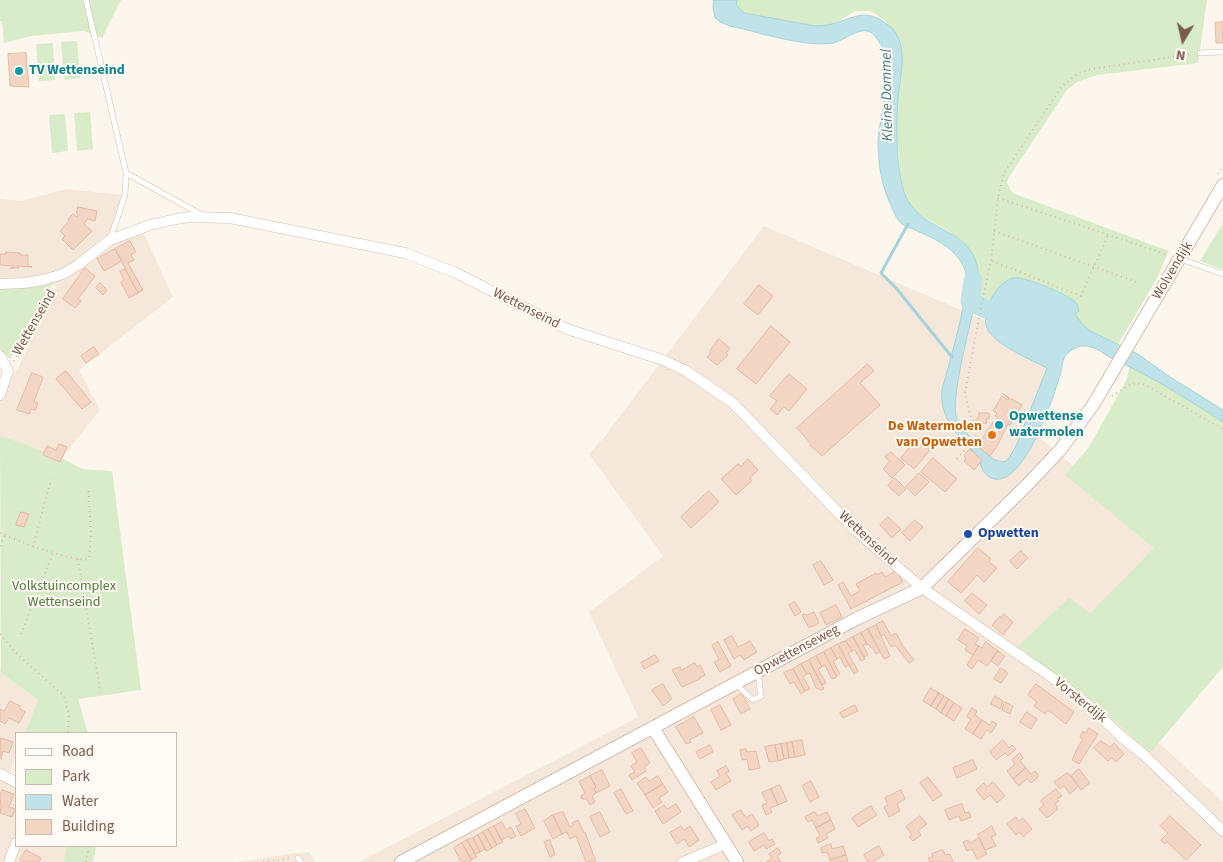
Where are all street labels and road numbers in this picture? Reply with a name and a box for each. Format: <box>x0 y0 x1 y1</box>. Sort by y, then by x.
street label: Wolvendijk <box>1149 239 1197 303</box>
street label: Wettenseind <box>490 285 562 333</box>
street label: Wettenseind <box>9 287 61 359</box>
street label: Wettenseind <box>835 508 899 570</box>
street label: Opwettenseweg <box>751 621 843 681</box>
street label: Vorsterdijk <box>1050 675 1110 727</box>

